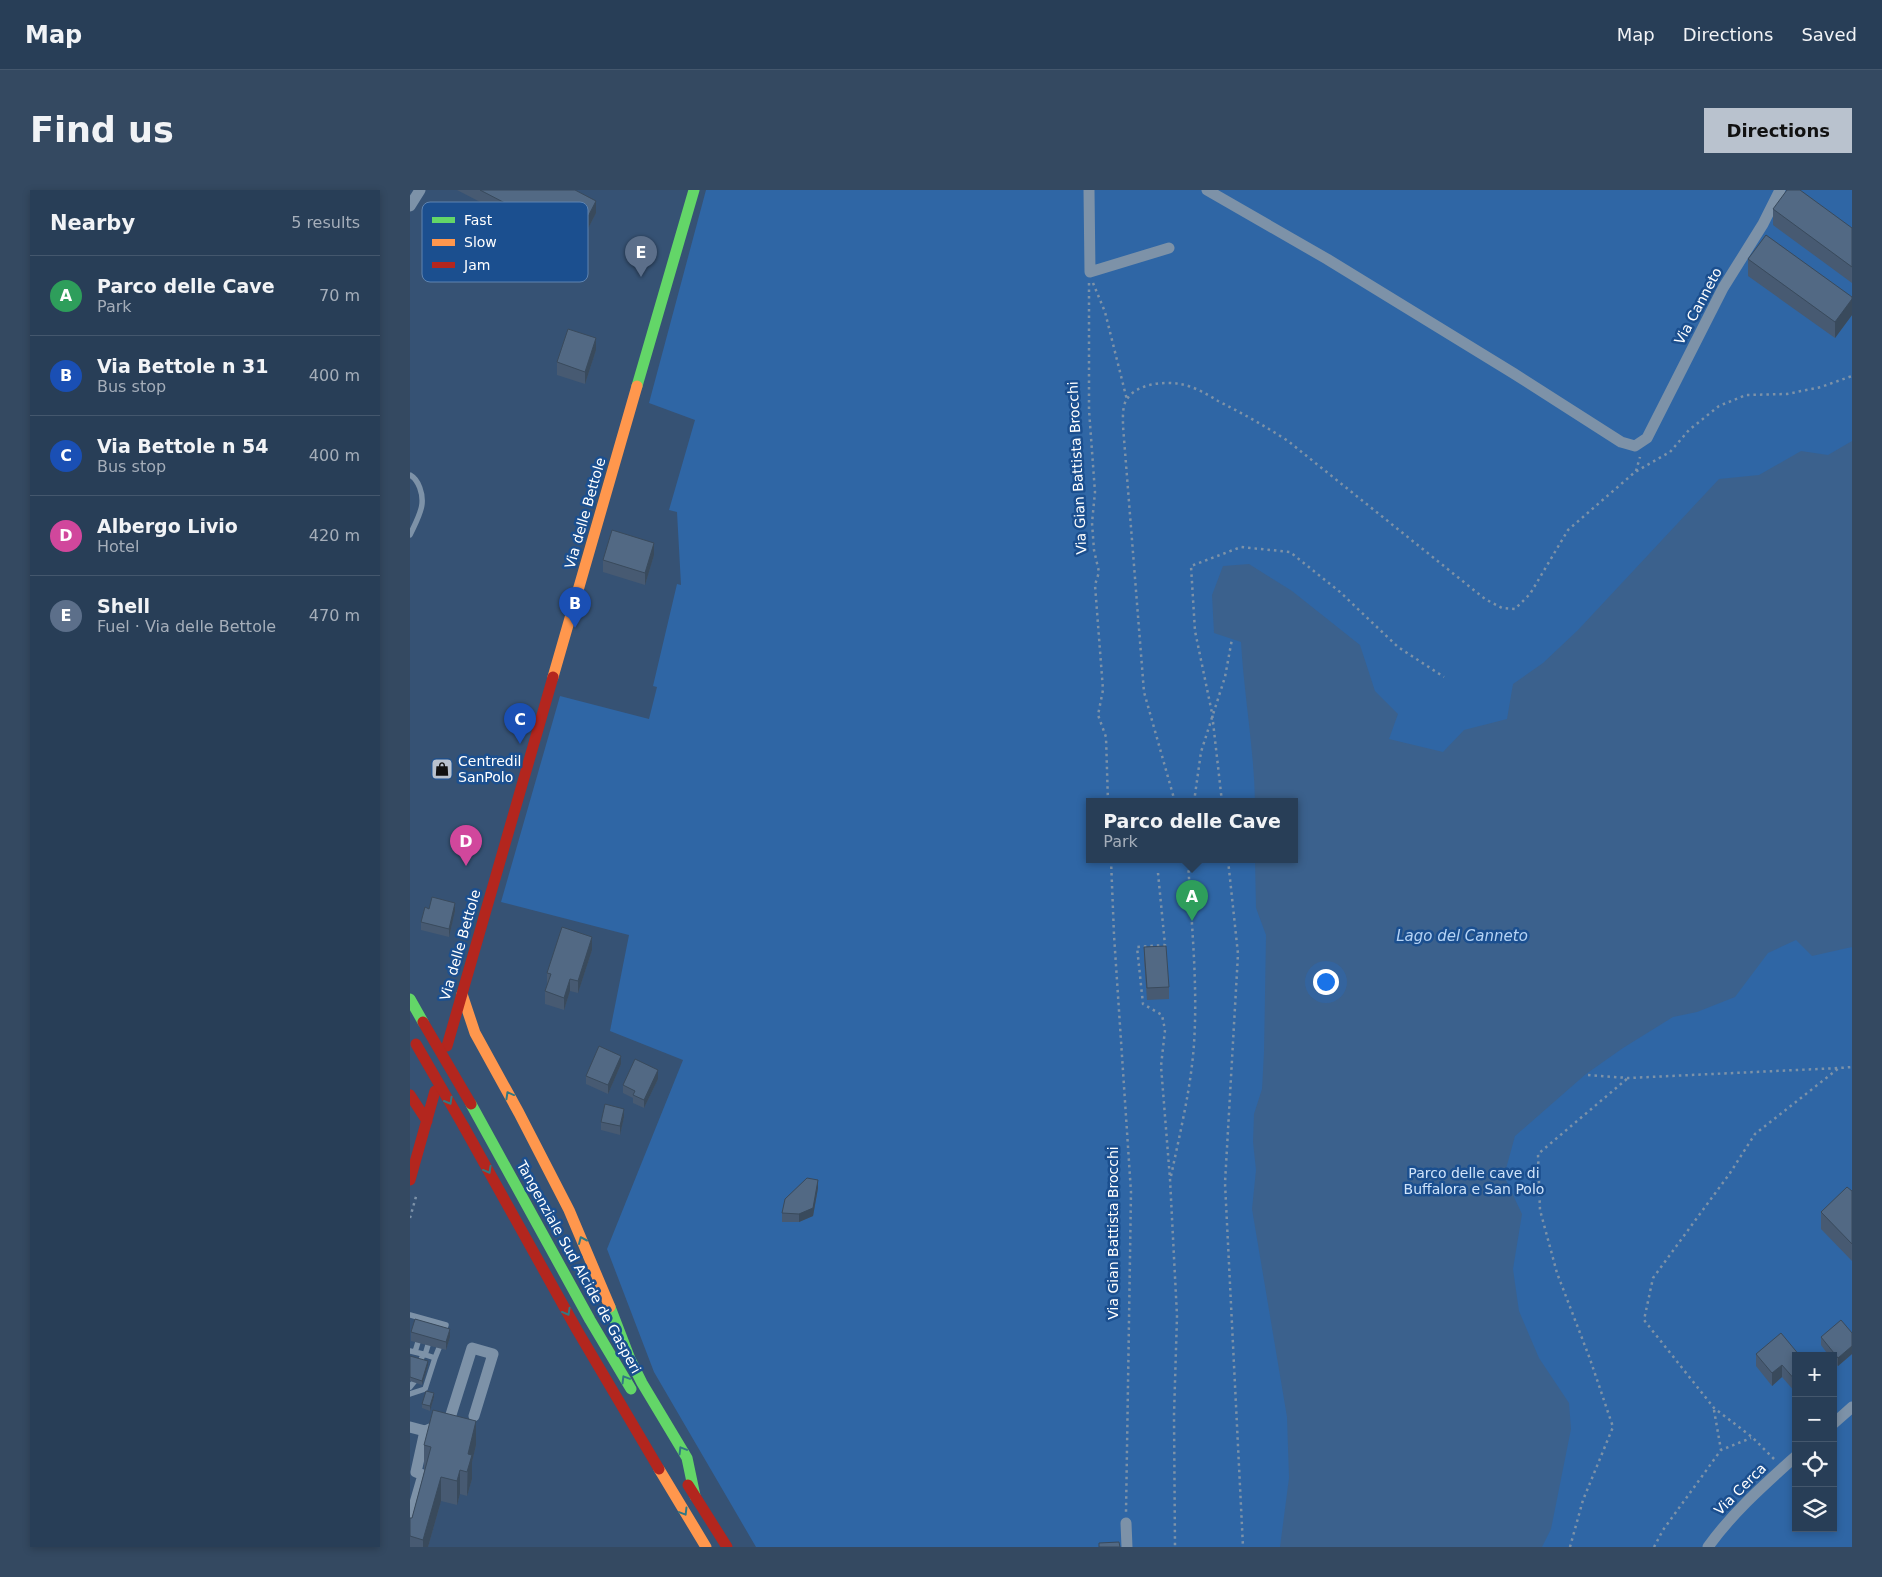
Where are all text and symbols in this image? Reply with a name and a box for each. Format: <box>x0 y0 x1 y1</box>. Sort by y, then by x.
text: Map <box>25 21 82 49</box>
text: Map <box>1617 24 1655 45</box>
text: Directions <box>1683 24 1773 45</box>
text: Saved <box>1801 24 1857 45</box>
button: Directions <box>1704 108 1852 153</box>
text: Find us <box>30 110 174 150</box>
legend <box>422 202 588 282</box>
text: Nearby <box>50 211 135 235</box>
text: Fast <box>464 212 493 228</box>
text: 5 results <box>291 213 360 232</box>
text: Slow <box>464 234 497 250</box>
pin: E <box>625 236 657 277</box>
text: Jam <box>463 257 490 273</box>
street label: Via Canneto <box>1671 265 1725 347</box>
text: Parco delle Cave <box>97 275 275 297</box>
text: A <box>60 286 72 305</box>
text: 70 m <box>319 286 360 305</box>
text: Park <box>97 297 132 316</box>
text: Via Bettole n 31 <box>97 355 269 377</box>
text: B <box>60 366 72 385</box>
text: 400 m <box>309 366 360 385</box>
text: Bus stop <box>97 377 166 396</box>
street label: Via Gian Battista Brocchi <box>1064 381 1090 555</box>
text: Via Bettole n 54 <box>97 435 269 457</box>
text: C <box>60 446 72 465</box>
text: 400 m <box>309 446 360 465</box>
street label: Via delle Bettole <box>561 456 609 570</box>
text: Bus stop <box>97 457 166 476</box>
text: Albergo Livio <box>97 515 238 537</box>
text: D <box>59 526 73 545</box>
text: 420 m <box>309 526 360 545</box>
text: Hotel <box>97 537 139 556</box>
pin: B <box>559 587 591 628</box>
text: Shell <box>97 595 150 617</box>
text: E <box>61 606 71 625</box>
text: 470 m <box>309 606 360 625</box>
text: Fuel · Via delle Bettole <box>97 617 276 636</box>
pin: C <box>504 703 536 744</box>
place label: Centredil SanPolo <box>458 753 521 785</box>
shop icon: Centredil SanPolo <box>430 757 454 781</box>
popup <box>1086 798 1298 863</box>
text: Parco delle Cave <box>1103 810 1281 832</box>
pin: D <box>450 825 482 866</box>
text: Park <box>1103 832 1138 851</box>
pin: A <box>1176 880 1208 921</box>
street label: Via delle Bettole <box>436 888 484 1002</box>
water label: Lago del Canneto <box>1396 927 1528 945</box>
your location <box>1313 969 1339 995</box>
one-way arrow <box>506 1091 516 1100</box>
one-way arrow <box>442 1095 452 1104</box>
street label: Via Gian Battista Brocchi <box>1105 1146 1121 1320</box>
street label: Tangenziale Sud Alcide de Gasperi <box>513 1157 644 1376</box>
one-way arrow <box>481 1164 491 1173</box>
park label: Parco delle cave di Buffalora e San Polo <box>1404 1165 1544 1197</box>
one-way arrow <box>577 1236 588 1245</box>
one-way arrow <box>560 1306 570 1315</box>
map controls <box>1792 1352 1837 1532</box>
button: + <box>1792 1352 1837 1397</box>
one-way arrow <box>622 1375 632 1384</box>
button: − <box>1792 1397 1837 1442</box>
button: locate <box>1792 1442 1837 1487</box>
one-way arrow <box>678 1446 688 1455</box>
street label: Via Cerca <box>1711 1460 1769 1518</box>
button: layers <box>1792 1487 1837 1532</box>
one-way arrow <box>678 1507 688 1516</box>

